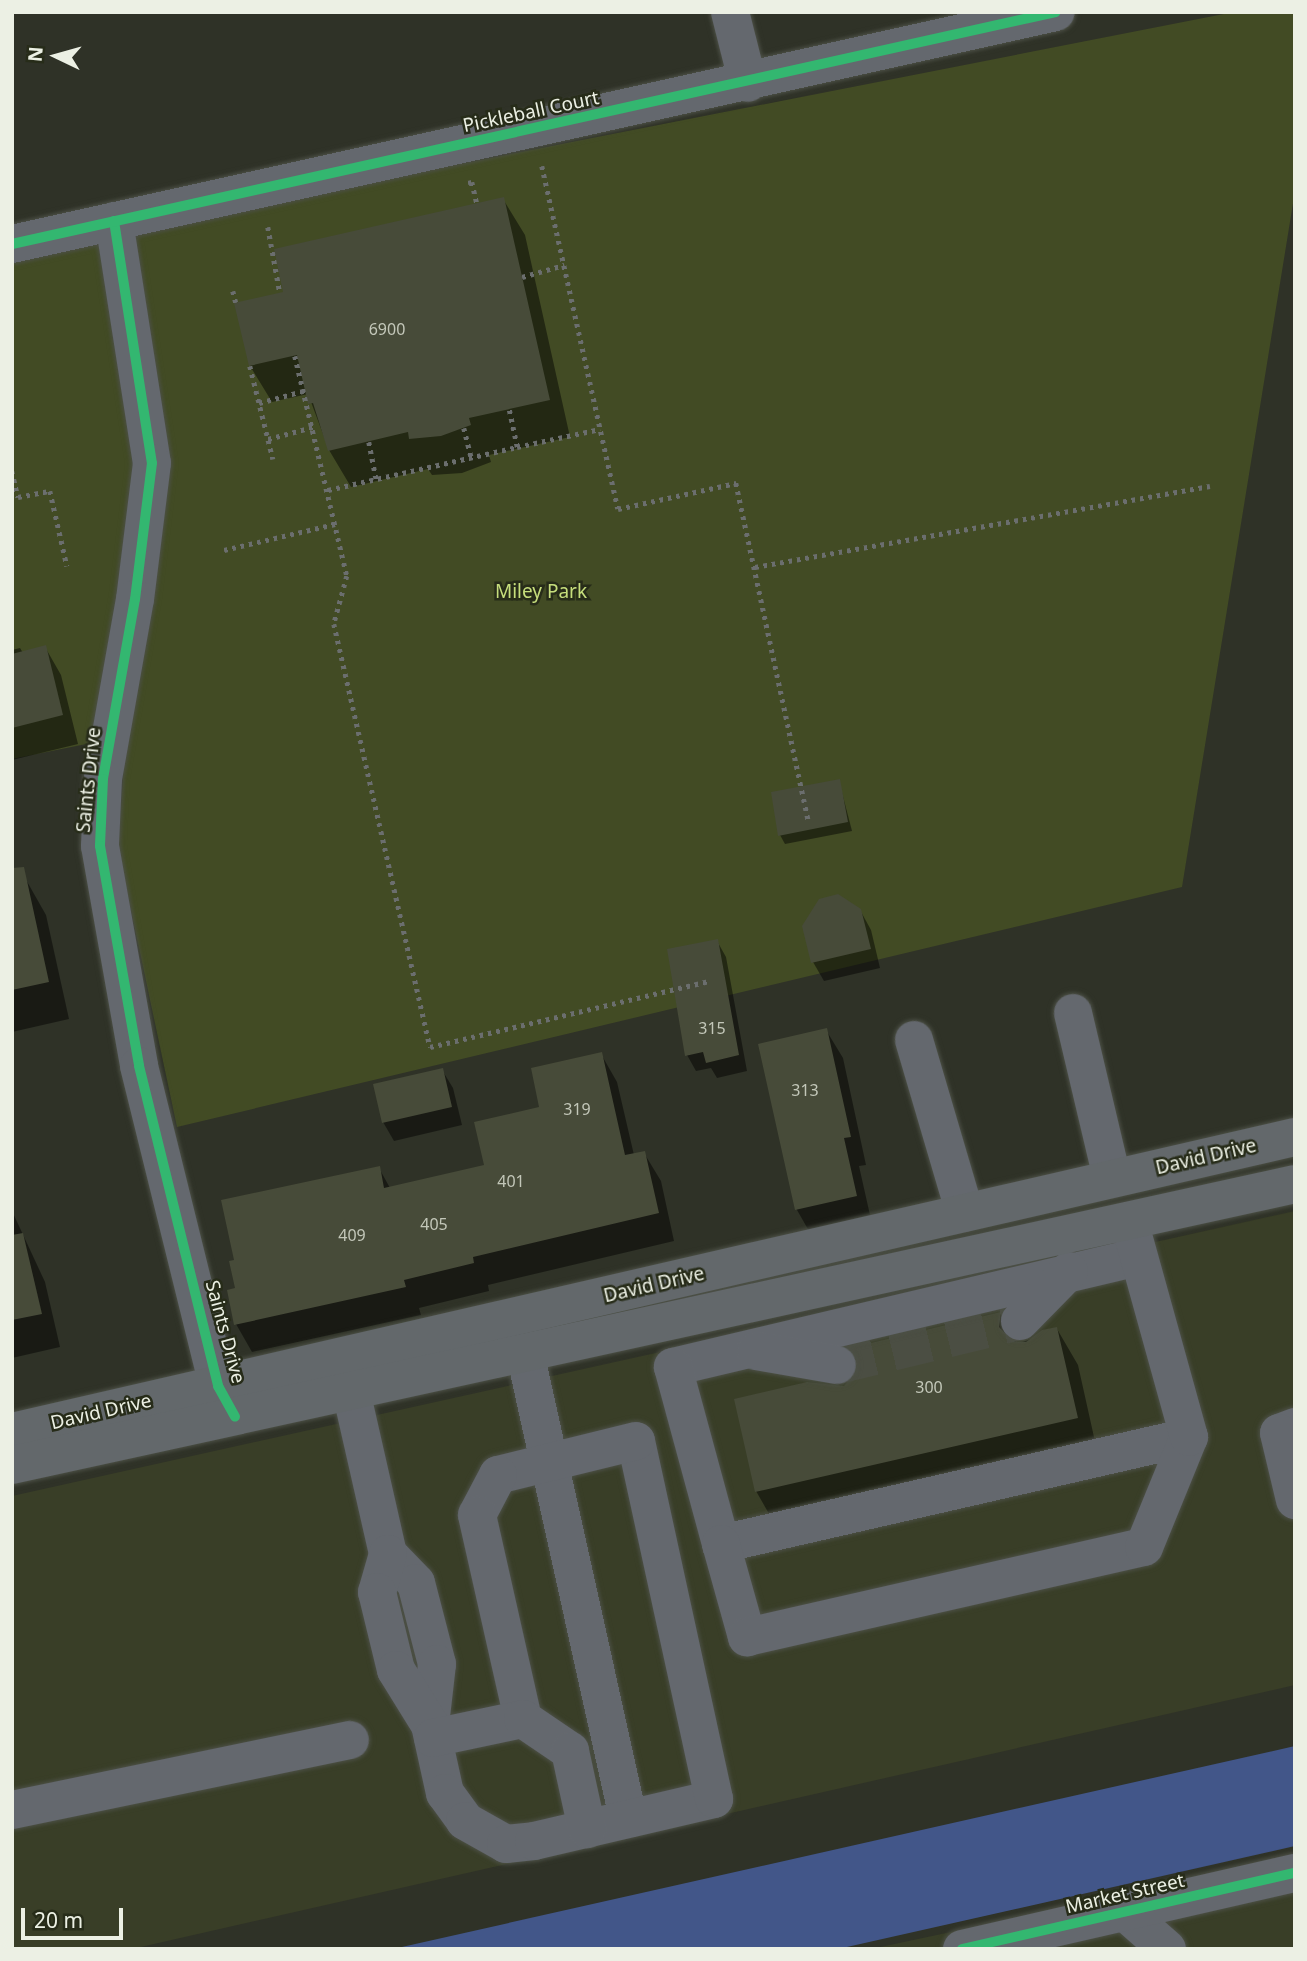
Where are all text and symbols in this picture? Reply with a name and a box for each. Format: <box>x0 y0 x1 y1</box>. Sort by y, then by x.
north arrow <box>21 21 91 91</box>
text: N <box>21 45 49 63</box>
street label: Pickleball Court <box>461 86 601 138</box>
house number: 6900 <box>369 319 405 339</box>
park label: Miley Park <box>495 581 587 603</box>
street label: Saints Drive <box>72 726 106 834</box>
house number: 315 <box>698 1018 726 1038</box>
house number: 313 <box>791 1080 819 1100</box>
house number: 319 <box>563 1099 591 1119</box>
street label: David Drive <box>1153 1134 1259 1180</box>
house number: 401 <box>497 1171 525 1191</box>
house number: 405 <box>420 1214 448 1234</box>
house number: 409 <box>338 1225 366 1245</box>
street label: David Drive <box>601 1262 707 1308</box>
street label: Saints Drive <box>200 1278 250 1386</box>
house number: 300 <box>915 1377 943 1397</box>
street label: David Drive <box>48 1389 154 1435</box>
street label: Market Street <box>1063 1869 1187 1919</box>
scale bar <box>24 1895 126 1939</box>
text: 20 m <box>34 1906 83 1934</box>

